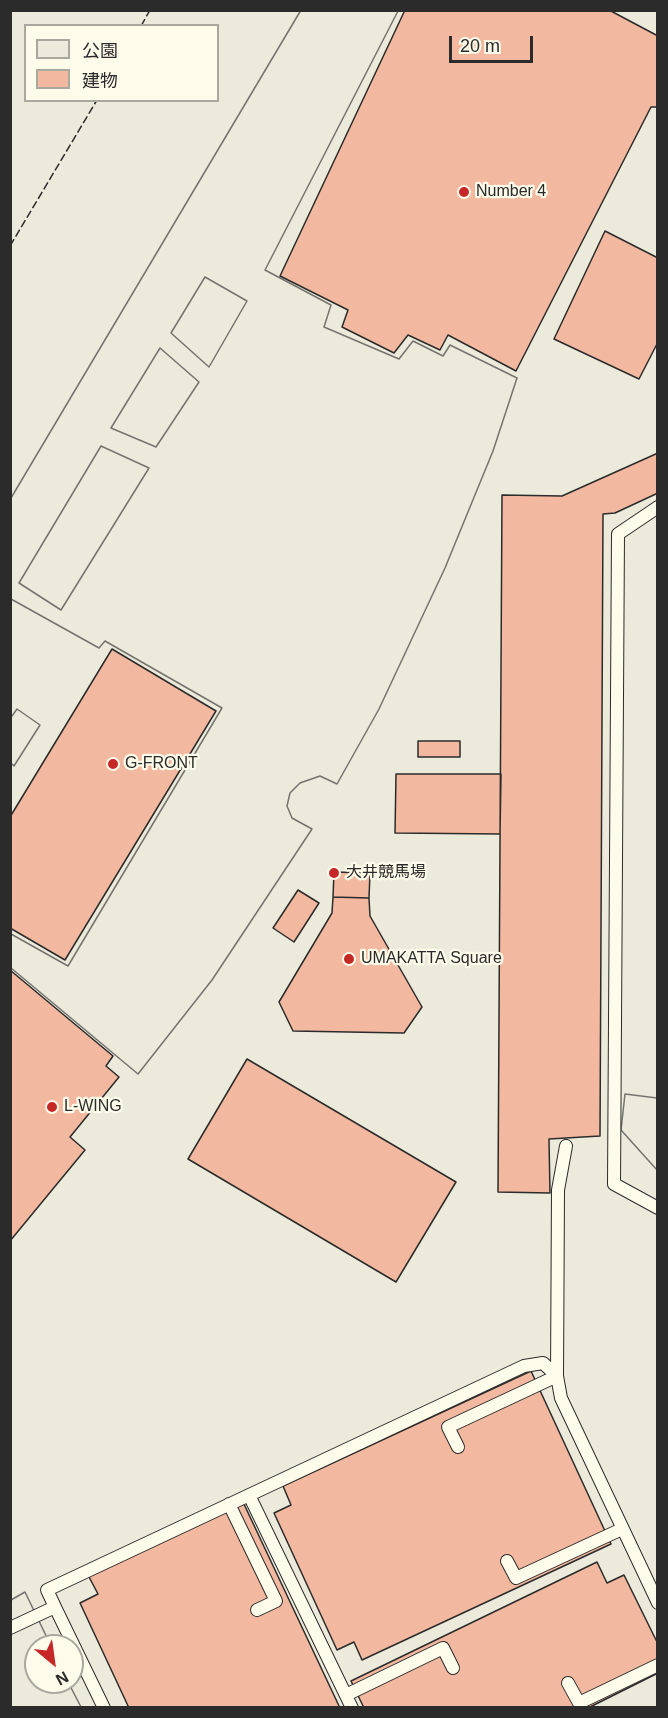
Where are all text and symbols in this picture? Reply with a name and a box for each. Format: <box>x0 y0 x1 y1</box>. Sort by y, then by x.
legend <box>24 24 219 102</box>
scale bar <box>452 24 536 62</box>
text: 20 m <box>460 36 500 56</box>
text: 公園 <box>82 41 118 61</box>
text: 建物 <box>82 71 118 91</box>
place label: Number 4 <box>476 182 546 202</box>
marker: Number 4 <box>457 185 471 199</box>
place label: G-FRONT <box>125 754 198 774</box>
marker: G-FRONT <box>106 757 120 771</box>
place label: 大井競馬場 <box>346 863 426 883</box>
marker: 大井競馬場 <box>327 866 341 880</box>
place label: UMAKATTA Square <box>361 949 502 969</box>
marker: UMAKATTA Square <box>342 952 356 966</box>
place label: L-WING <box>64 1097 122 1117</box>
marker: L-WING <box>45 1100 59 1114</box>
north arrow <box>24 1634 84 1694</box>
text: N <box>53 1668 71 1689</box>

